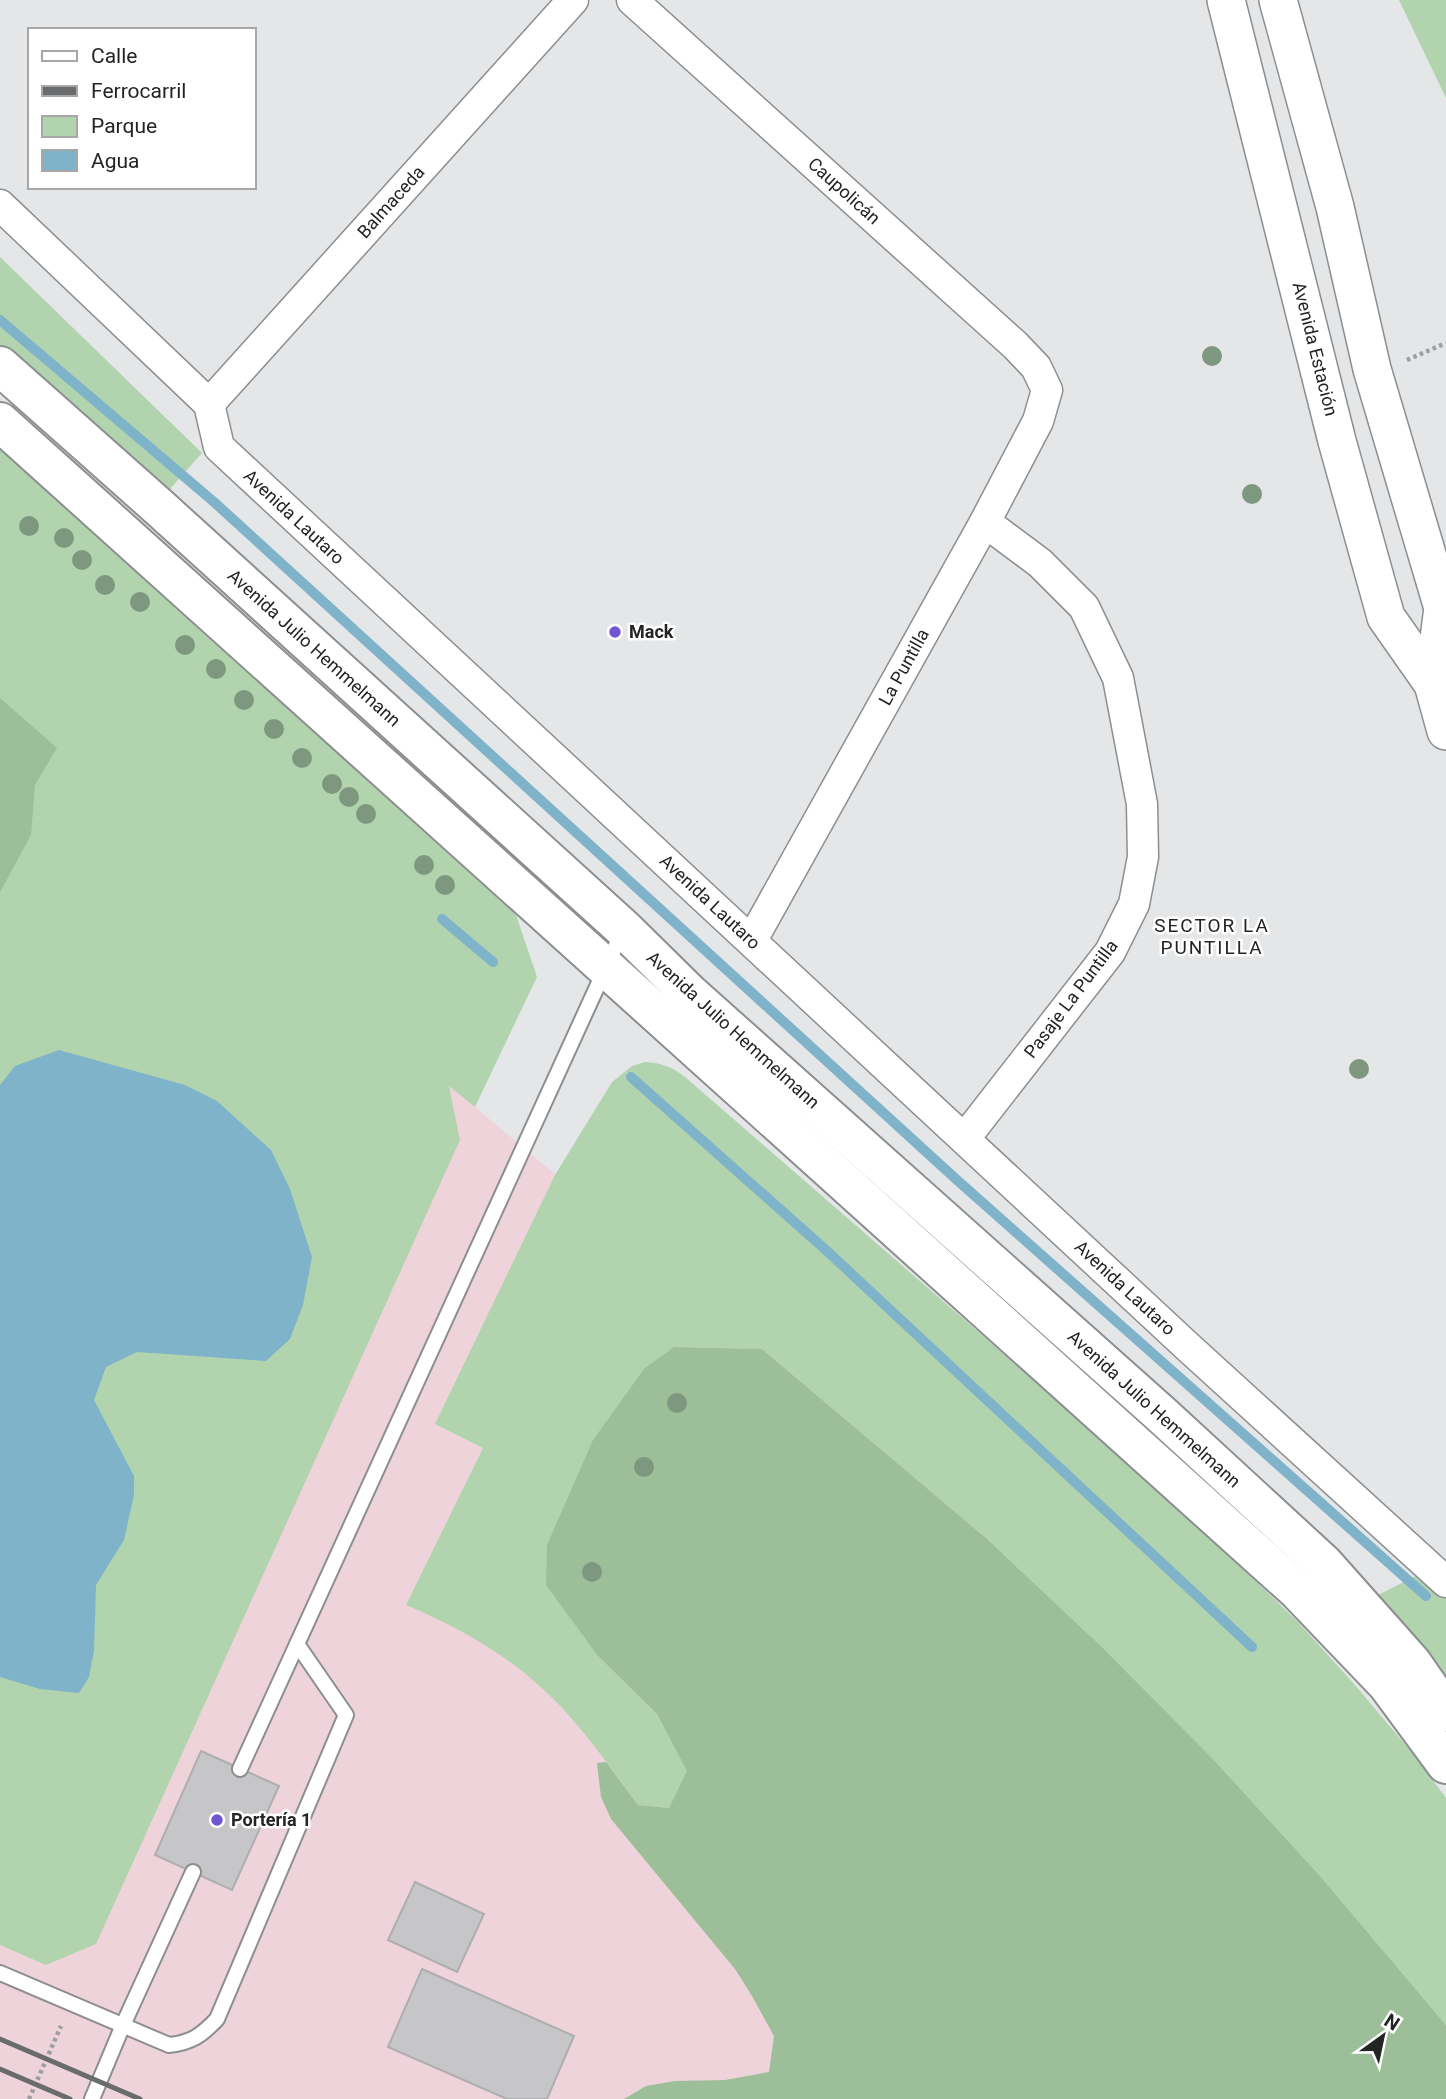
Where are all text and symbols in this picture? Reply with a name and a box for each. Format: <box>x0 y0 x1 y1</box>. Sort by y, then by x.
legend <box>28 28 256 189</box>
text: Calle <box>91 44 137 68</box>
text: Ferrocarril <box>91 79 186 103</box>
text: Parque <box>91 114 157 138</box>
text: Agua <box>91 149 140 173</box>
street label: Caupolicán <box>804 153 885 228</box>
street label: Balmaceda <box>353 161 429 242</box>
street label: Avenida Estación <box>1289 280 1342 418</box>
street label: Avenida Lautaro <box>240 465 349 568</box>
street label: Avenida Julio Hemmelmann <box>224 565 405 731</box>
place label: Mack <box>629 621 674 642</box>
marker: Mack <box>607 624 623 640</box>
street label: La Puntilla <box>874 625 933 709</box>
street label: Avenida Lautaro <box>656 850 765 953</box>
district label: SECTOR LA PUNTILLA <box>1154 914 1270 959</box>
street label: Pasaje La Puntilla <box>1019 936 1122 1062</box>
street label: Avenida Julio Hemmelmann <box>643 947 824 1113</box>
street label: Avenida Lautaro <box>1071 1236 1180 1339</box>
street label: Avenida Julio Hemmelmann <box>1064 1326 1245 1492</box>
place label: Portería 1 <box>231 1809 311 1830</box>
marker: Portería 1 <box>209 1812 225 1828</box>
north arrow <box>1348 2001 1418 2071</box>
text: N <box>1380 2009 1404 2035</box>

